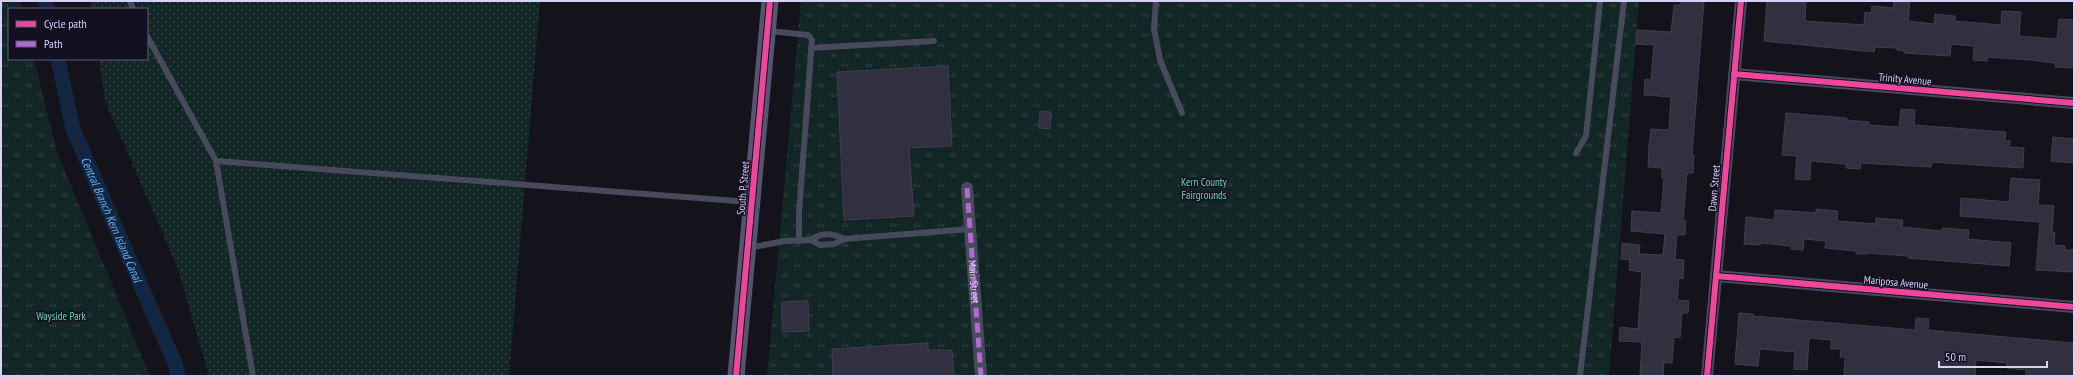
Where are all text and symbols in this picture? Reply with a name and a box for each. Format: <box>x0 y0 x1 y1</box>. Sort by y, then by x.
legend <box>8 8 148 60</box>
text: Cycle path <box>44 16 87 31</box>
text: Path <box>44 36 62 51</box>
street label: Trinity Avenue <box>1878 70 1933 88</box>
water label: Central Branch Kern Island Canal <box>78 154 147 285</box>
street label: South P Street <box>734 160 752 216</box>
street label: Dawn Street <box>1705 164 1723 212</box>
park label: Kern County Fairgrounds <box>1181 175 1228 202</box>
street label: Main Street <box>965 259 983 304</box>
street label: Mariposa Avenue <box>1863 272 1929 292</box>
park label: Wayside Park <box>36 309 87 323</box>
scale bar <box>1939 343 2047 369</box>
text: 50 m <box>1945 349 1966 364</box>

